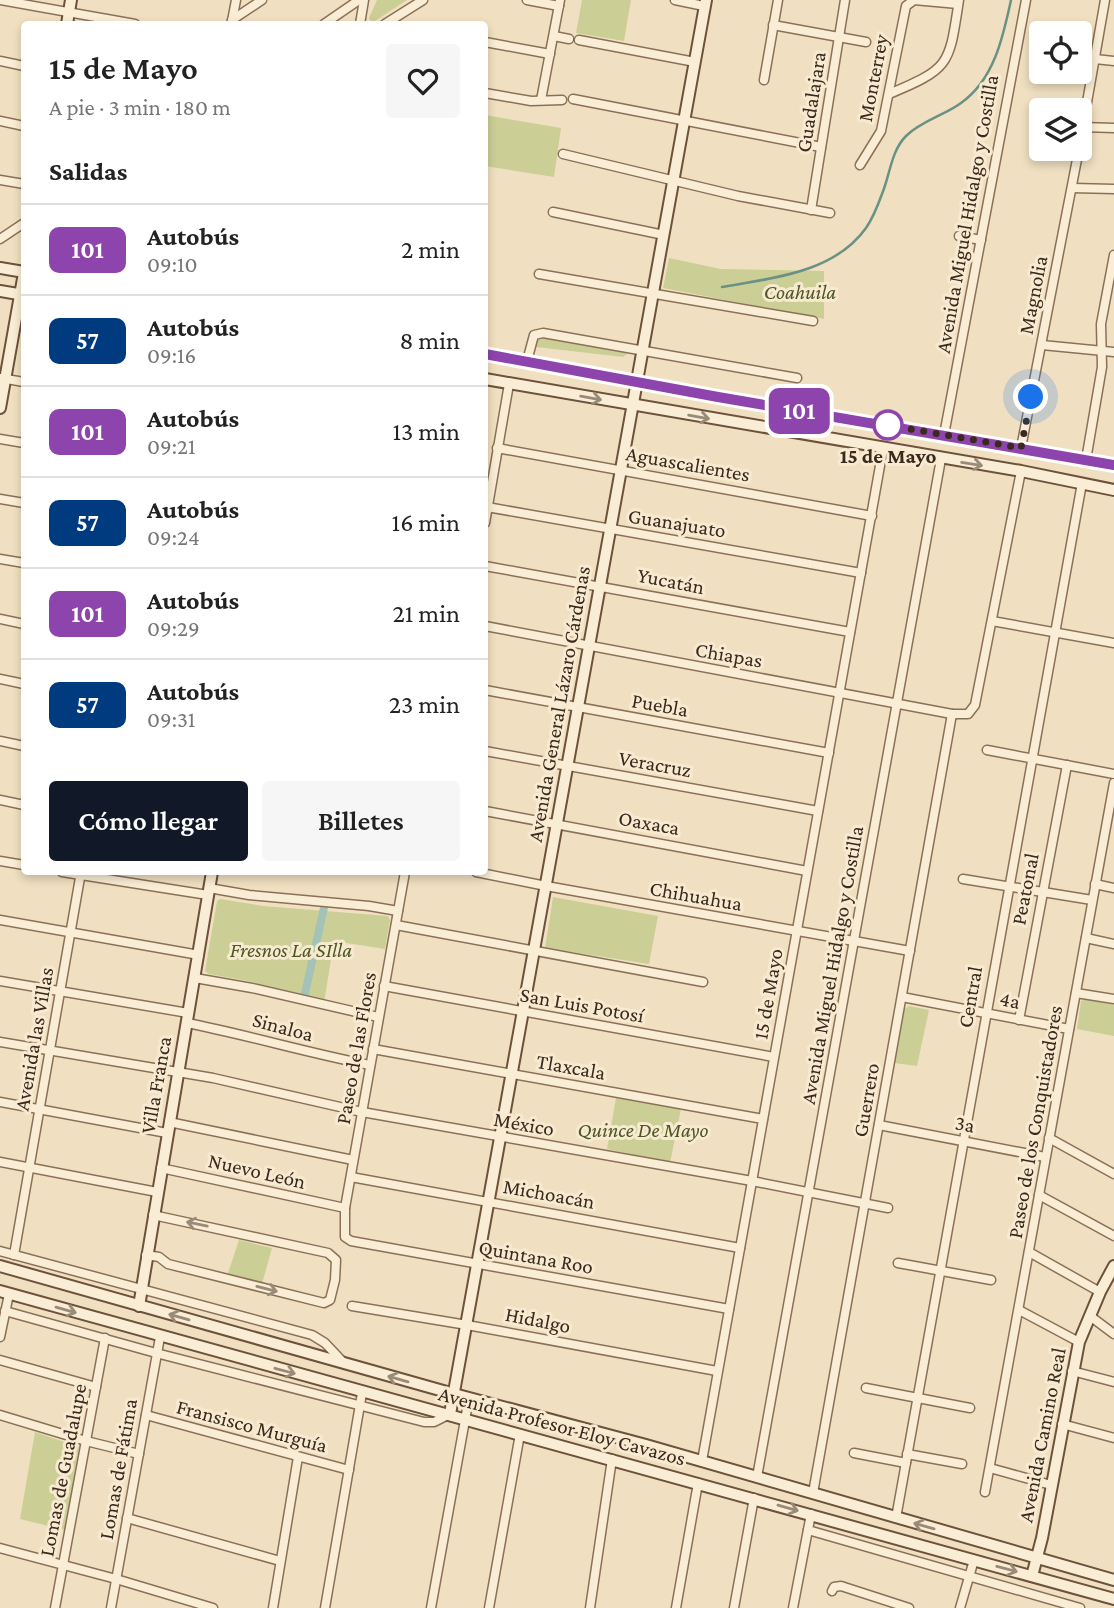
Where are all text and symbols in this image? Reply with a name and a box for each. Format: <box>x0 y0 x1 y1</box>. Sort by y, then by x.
map controls <box>1029 21 1092 161</box>
button: locate <box>1029 21 1092 84</box>
street label: Monterrey <box>853 32 893 124</box>
button: heart <box>386 44 460 118</box>
text: 15 de Mayo <box>49 49 198 86</box>
street label: Guadalajara <box>791 50 831 154</box>
street label: Avenida Miguel Hidalgo y Costilla <box>931 73 1003 355</box>
text: A pie · 3 min · 180 m <box>49 94 231 120</box>
button: layers <box>1029 98 1092 161</box>
text: Salidas <box>49 157 127 186</box>
text: Autobús <box>147 222 239 251</box>
text: 2 min <box>401 235 460 264</box>
text: 101 <box>71 236 104 263</box>
text: 09:10 <box>147 251 198 277</box>
street label: Magnolia <box>1014 253 1052 336</box>
park label: Coahuila <box>764 280 836 304</box>
text: Autobús <box>147 313 239 342</box>
text: 8 min <box>399 326 460 355</box>
text: 57 <box>76 327 99 354</box>
text: 09:16 <box>147 342 196 368</box>
your location <box>1013 379 1048 414</box>
line badge: 101 <box>759 388 839 434</box>
one-way arrow <box>579 392 602 405</box>
text: 101 <box>783 397 815 424</box>
text: Autobús <box>147 404 239 433</box>
marker: 15 de Mayo <box>873 410 903 440</box>
one-way arrow <box>687 411 710 424</box>
text: 13 min <box>392 417 460 446</box>
text: 101 <box>71 418 104 445</box>
text: 09:21 <box>147 433 196 459</box>
street label: Aguascalientes <box>624 441 752 487</box>
place label: 15 de Mayo <box>840 444 936 468</box>
one-way arrow <box>960 457 983 470</box>
text: Autobús <box>147 495 239 524</box>
street label: Guanajuato <box>627 503 727 543</box>
text: 16 min <box>392 508 460 537</box>
text: 57 <box>76 509 99 536</box>
text: 09:24 <box>147 524 200 550</box>
street label: Yucatán <box>636 563 706 599</box>
street label: Avenida General Lázaro Cárdenas <box>523 564 595 844</box>
text: Autobús <box>147 586 239 615</box>
text: 21 min <box>392 599 460 628</box>
text: 101 <box>71 600 104 627</box>
text: 09:29 <box>147 615 200 641</box>
street label: Chiapas <box>693 637 765 673</box>
text: Autobús <box>147 677 239 706</box>
street label: Puebla <box>630 688 690 722</box>
text: 23 min <box>389 690 460 719</box>
text: 57 <box>76 691 99 718</box>
text: 09:31 <box>147 706 196 732</box>
street label: Veracruz <box>617 746 693 782</box>
button: Cómo llegar <box>49 781 248 861</box>
button: Billetes <box>262 781 460 861</box>
street label: Oaxaca <box>617 806 682 840</box>
street label: Avenida Miguel Hidalgo y Costilla <box>796 824 868 1106</box>
street label: Peatonal <box>1006 851 1044 927</box>
street label: Chihuahua <box>648 876 744 916</box>
park label: Fresnos La SIlla <box>230 938 352 962</box>
street label: 15 de Mayo <box>748 947 788 1041</box>
street label: Central <box>953 964 987 1030</box>
street label: Avenida las Villas <box>10 965 58 1113</box>
street label: Paseo de las Flores <box>331 970 381 1126</box>
street label: San Luis Potosí <box>518 982 647 1028</box>
street label: 4a <box>998 986 1023 1014</box>
street label: Paseo de los Conquistadores <box>1003 1004 1067 1240</box>
street label: Sinaloa <box>250 1007 316 1047</box>
street label: Villa Franca <box>136 1034 176 1136</box>
street label: Tlaxcala <box>535 1049 608 1085</box>
street label: Guerrero <box>848 1061 884 1139</box>
street label: México <box>492 1107 556 1141</box>
street label: 3a <box>953 1110 977 1138</box>
park label: Quince De Mayo <box>577 1118 709 1142</box>
street label: Nuevo León <box>206 1148 308 1194</box>
street label: Michoacán <box>501 1174 597 1214</box>
one-way arrow <box>186 1217 209 1230</box>
street label: Quintana Roo <box>477 1235 595 1279</box>
one-way arrow <box>255 1283 278 1296</box>
street label: Hidalgo <box>503 1302 573 1338</box>
one-way arrow <box>54 1304 76 1317</box>
one-way arrow <box>168 1310 190 1323</box>
street label: Avenida Camino Real <box>1013 1346 1071 1524</box>
one-way arrow <box>273 1366 295 1379</box>
one-way arrow <box>387 1371 409 1384</box>
street label: Lomas de Guadalupe <box>34 1381 92 1559</box>
street label: Avenida Profesor Eloy Cavazos <box>436 1381 688 1471</box>
street label: Fransisco Murguía <box>174 1394 330 1458</box>
street label: Lomas de Fátima <box>94 1396 142 1541</box>
one-way arrow <box>777 1502 799 1515</box>
one-way arrow <box>913 1518 935 1531</box>
one-way arrow <box>996 1564 1018 1577</box>

